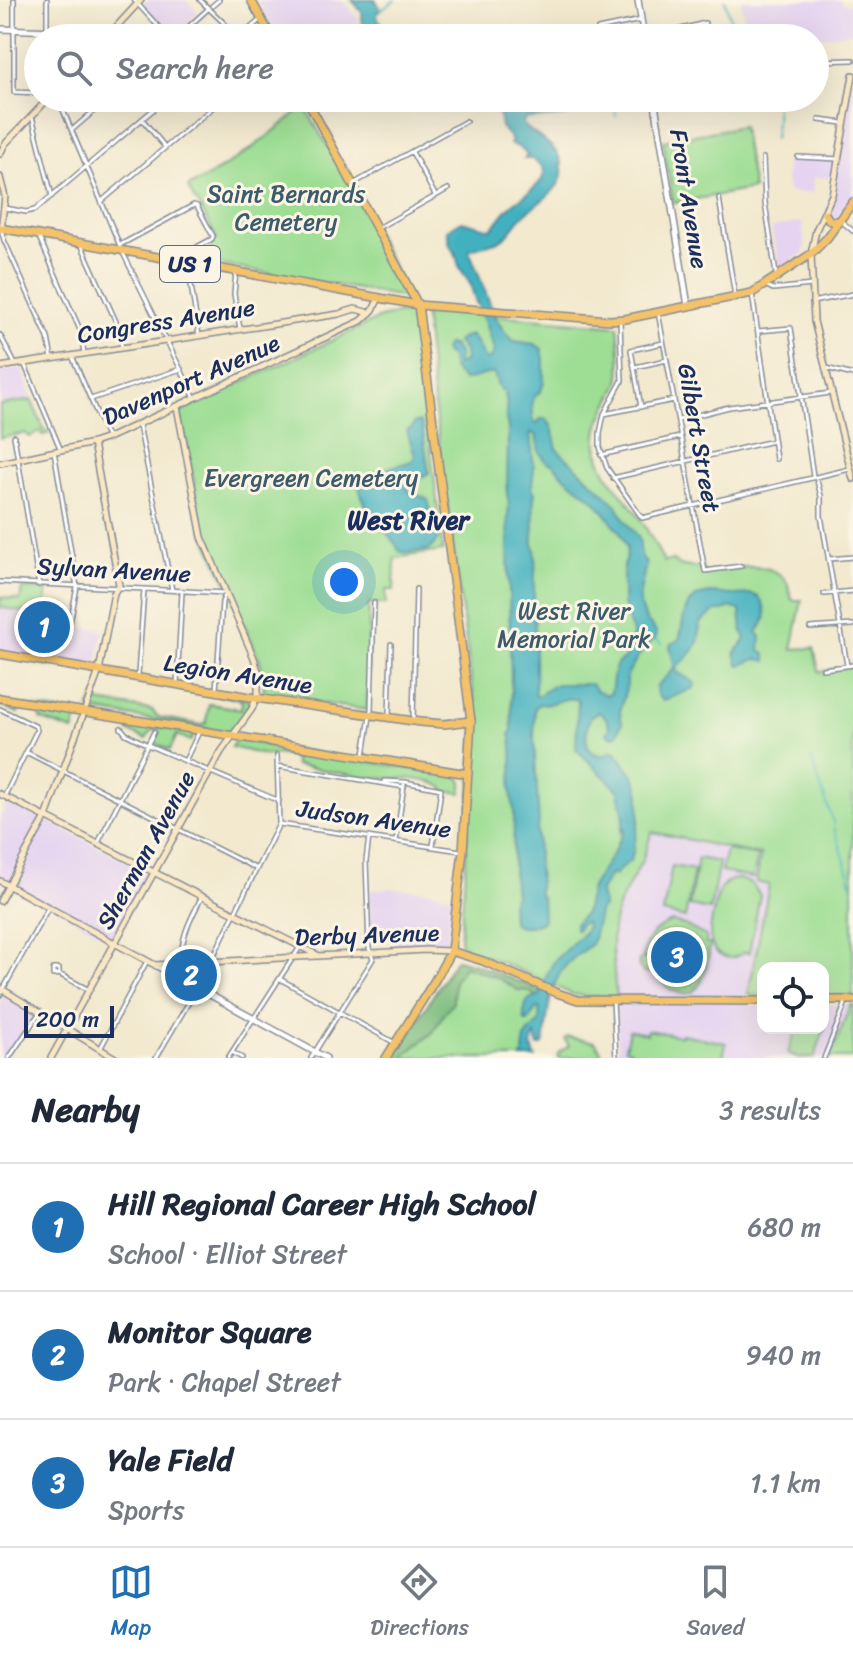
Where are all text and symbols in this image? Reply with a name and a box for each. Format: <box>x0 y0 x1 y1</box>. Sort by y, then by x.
search box <box>24 24 829 112</box>
text: Search here <box>116 41 274 95</box>
icon: search <box>52 46 96 90</box>
street label: Front Avenue <box>657 126 721 272</box>
park label: Saint Bernards Cemetery <box>207 173 366 243</box>
road number: US 1 <box>160 246 220 282</box>
street label: Congress Avenue <box>74 286 258 356</box>
street label: Davenport Avenue <box>95 322 287 438</box>
street label: Gilbert Street <box>665 360 733 516</box>
park label: Evergreen Cemetery <box>204 457 419 499</box>
district label: West River <box>347 497 471 543</box>
street label: Sylvan Avenue <box>36 545 192 595</box>
your location <box>324 562 364 602</box>
park label: West River Memorial Park <box>497 590 651 660</box>
pin: 1 <box>18 597 70 657</box>
street label: Legion Avenue <box>161 642 316 707</box>
street label: Sherman Avenue <box>85 763 207 937</box>
street label: Judson Avenue <box>293 787 454 851</box>
street label: Derby Avenue <box>294 911 440 959</box>
pin: 3 <box>651 927 703 987</box>
pin: 2 <box>165 945 217 1005</box>
map controls <box>757 962 829 1034</box>
button: locate <box>757 962 829 1034</box>
text: 200 m <box>36 1000 99 1039</box>
scale bar <box>24 1002 114 1038</box>
text: Nearby <box>32 1080 140 1140</box>
text: 3 results <box>719 1087 821 1133</box>
text: Hill Regional Career High School <box>108 1177 536 1231</box>
text: 1 <box>52 1204 64 1250</box>
text: 680 m <box>747 1204 821 1250</box>
text: School · Elliot Street <box>108 1231 347 1277</box>
text: Monitor Square <box>108 1305 312 1359</box>
text: 2 <box>50 1332 66 1378</box>
text: 940 m <box>746 1332 821 1378</box>
text: Park · Chapel Street <box>108 1359 341 1405</box>
text: Yale Field <box>108 1433 233 1487</box>
text: 3 <box>51 1460 65 1506</box>
text: 1.1 km <box>750 1460 821 1506</box>
text: Sports <box>108 1487 184 1533</box>
tab: Map <box>109 1560 153 1647</box>
tab: Directions <box>370 1560 469 1647</box>
tab: Saved <box>686 1560 744 1647</box>

